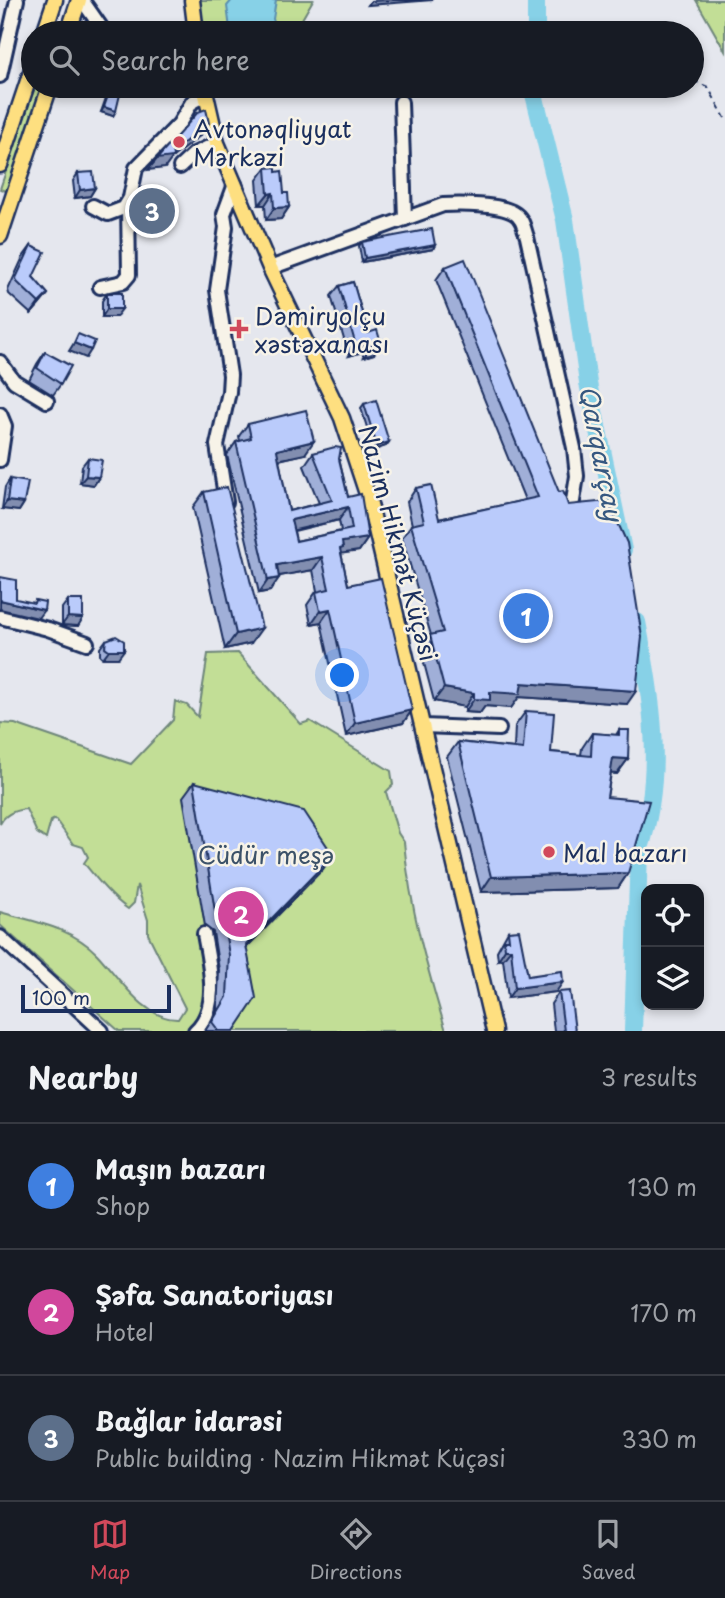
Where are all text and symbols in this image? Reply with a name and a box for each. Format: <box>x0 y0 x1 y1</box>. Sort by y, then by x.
search box <box>21 21 704 98</box>
text: Search here <box>101 40 250 79</box>
icon: search <box>45 41 83 79</box>
place label: Avtonəqliyyat Mərkəzi <box>193 110 352 174</box>
marker: Avtonəqliyyat Mərkəzi <box>171 134 187 150</box>
pin: 3 <box>129 185 175 237</box>
place label: Dəmiryolçu xəstəxanası <box>255 297 389 361</box>
marker: Dəmiryolçu xəstəxanası <box>229 319 249 339</box>
water label: Qarqarçay <box>570 382 635 526</box>
street label: Nazim Hikmət Küçəsi <box>350 421 448 665</box>
pin: 1 <box>503 590 549 642</box>
your location <box>325 658 359 692</box>
place label: Mal bazarı <box>563 834 687 870</box>
park label: Cüdür meşə <box>198 836 334 872</box>
marker: Mal bazarı <box>541 844 557 860</box>
map controls <box>641 884 704 1010</box>
button: locate <box>641 884 704 947</box>
pin: 2 <box>218 888 264 940</box>
button: layers <box>641 947 704 1010</box>
scale bar <box>21 982 172 1014</box>
text: 100 m <box>32 983 90 1011</box>
text: Nearby <box>28 1054 138 1099</box>
text: 3 results <box>601 1059 697 1094</box>
text: Maşın bazarı <box>95 1149 266 1188</box>
text: 1 <box>46 1169 57 1204</box>
text: 130 m <box>627 1169 697 1204</box>
text: Shop <box>95 1188 150 1223</box>
text: Şəfa Sanatoriyası <box>95 1275 333 1314</box>
text: 2 <box>43 1295 59 1330</box>
text: 170 m <box>630 1295 697 1330</box>
text: Hotel <box>95 1314 154 1349</box>
text: Bağlar idarəsi <box>95 1401 282 1440</box>
text: 3 <box>43 1421 59 1456</box>
text: 330 m <box>621 1421 697 1456</box>
text: Public building · Nazim Hikmət Küçəsi <box>95 1440 506 1475</box>
tab: Map <box>90 1515 130 1585</box>
tab: Directions <box>310 1515 402 1585</box>
tab: Saved <box>581 1515 635 1585</box>

